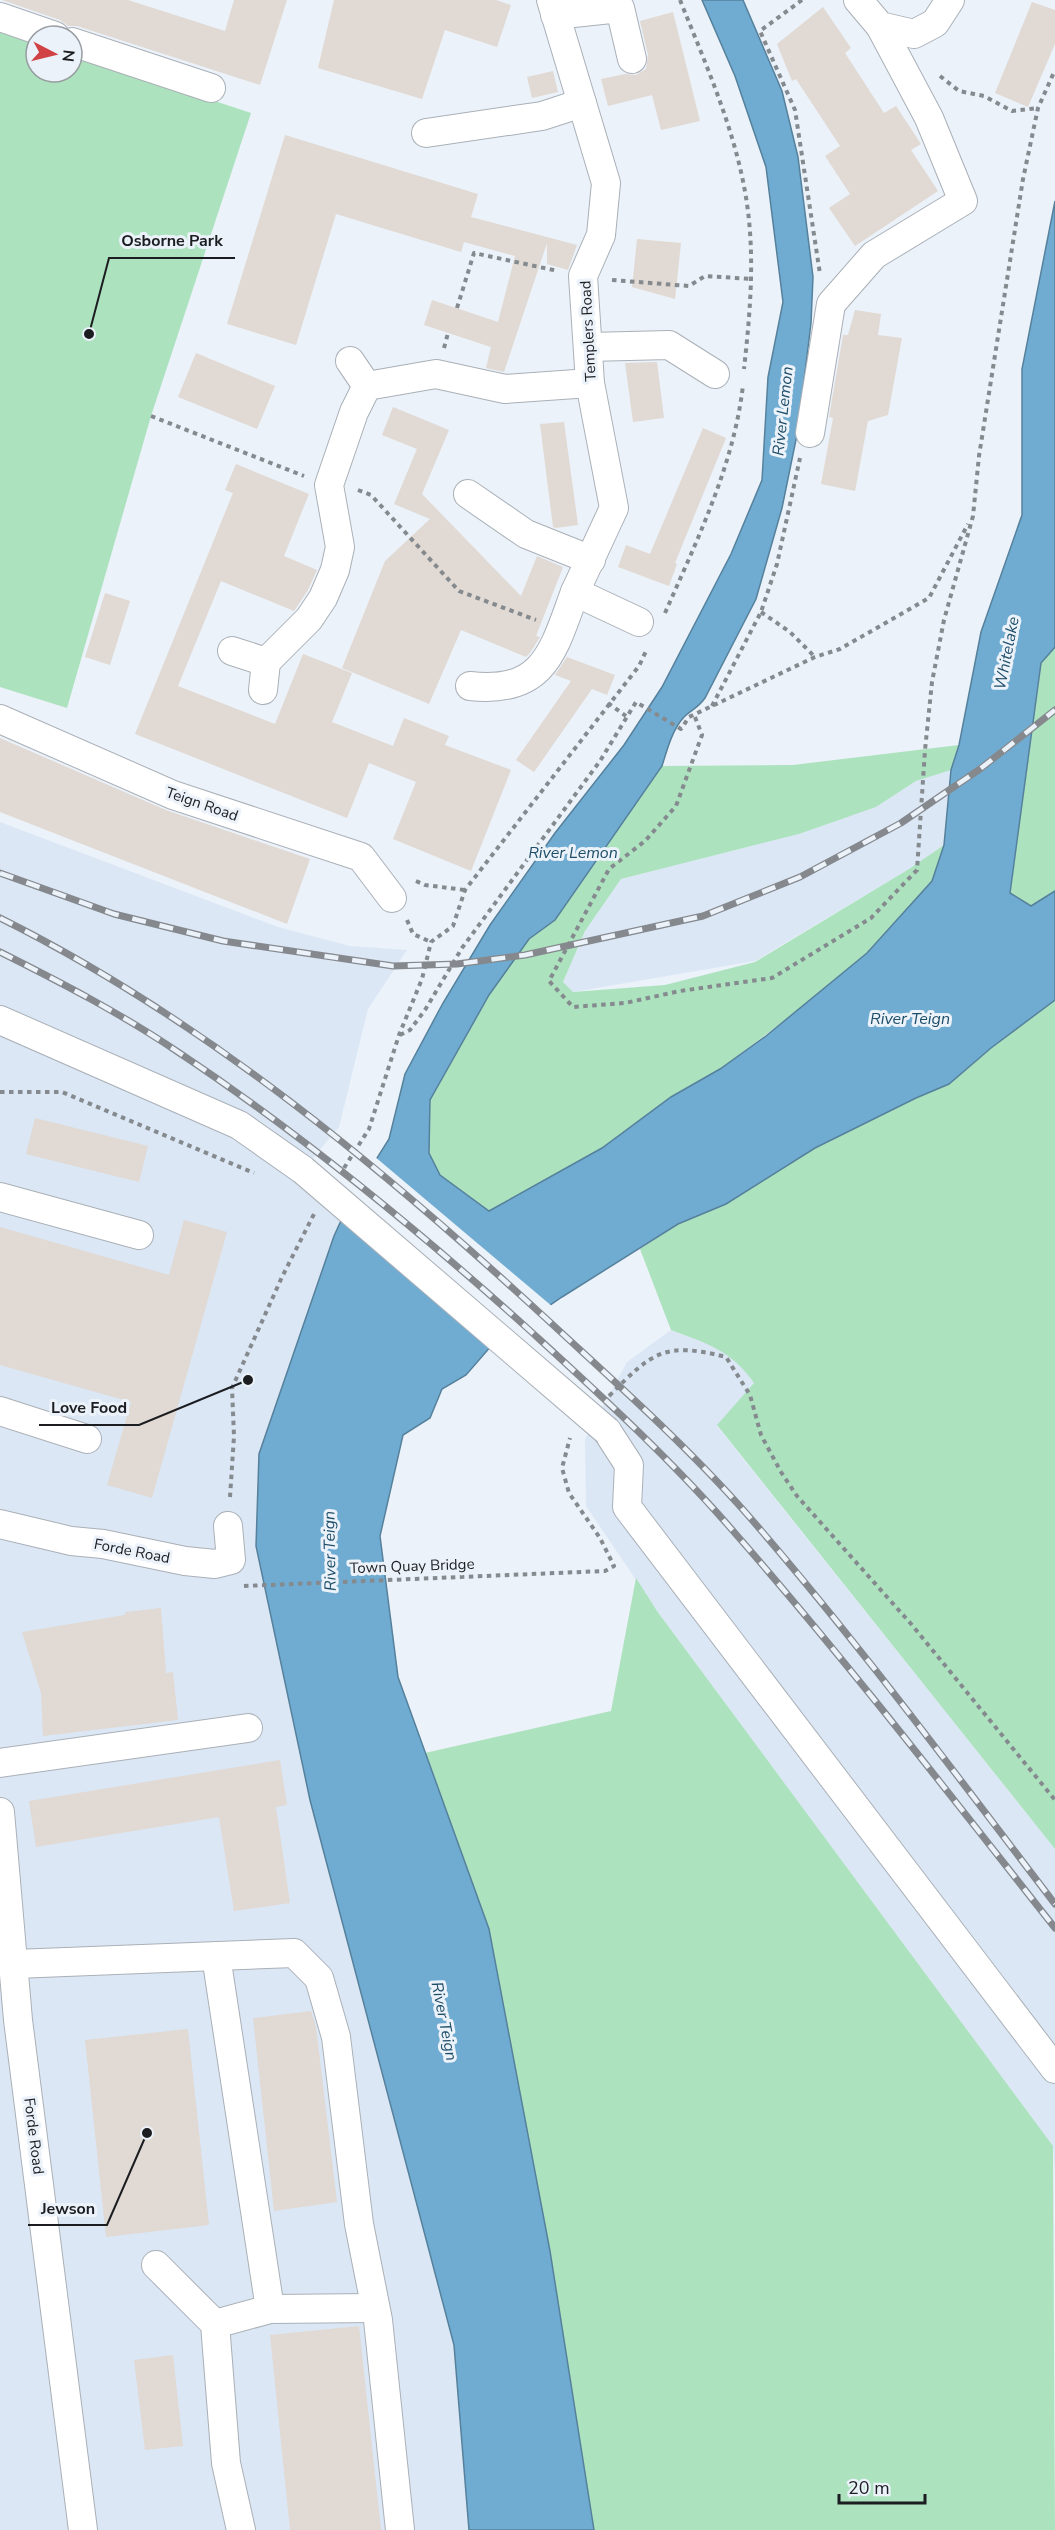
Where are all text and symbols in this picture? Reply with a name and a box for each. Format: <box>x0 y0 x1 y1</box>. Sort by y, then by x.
north arrow <box>24 24 84 84</box>
text: N <box>56 48 80 63</box>
callout: Osborne Park <box>109 224 235 258</box>
text: Osborne Park <box>121 230 223 252</box>
street label: Templers Road <box>575 280 601 382</box>
water label: River Lemon <box>767 365 799 457</box>
water label: Whitelake <box>989 614 1025 692</box>
street label: Teign Road <box>163 782 241 826</box>
water label: River Lemon <box>528 842 618 864</box>
water label: River Teign <box>870 1008 950 1030</box>
callout: Love Food <box>39 1391 139 1425</box>
text: Love Food <box>51 1397 127 1419</box>
water label: River Teign <box>318 1511 342 1591</box>
street label: Forde Road <box>92 1534 172 1568</box>
street label: Town Quay Bridge <box>349 1554 475 1578</box>
water label: River Teign <box>426 1980 462 2063</box>
street label: Forde Road <box>19 2097 49 2175</box>
callout: Jewson <box>28 2191 107 2225</box>
text: Jewson <box>40 2198 95 2220</box>
scale bar <box>839 2467 924 2505</box>
text: 20 m <box>848 2476 890 2500</box>

